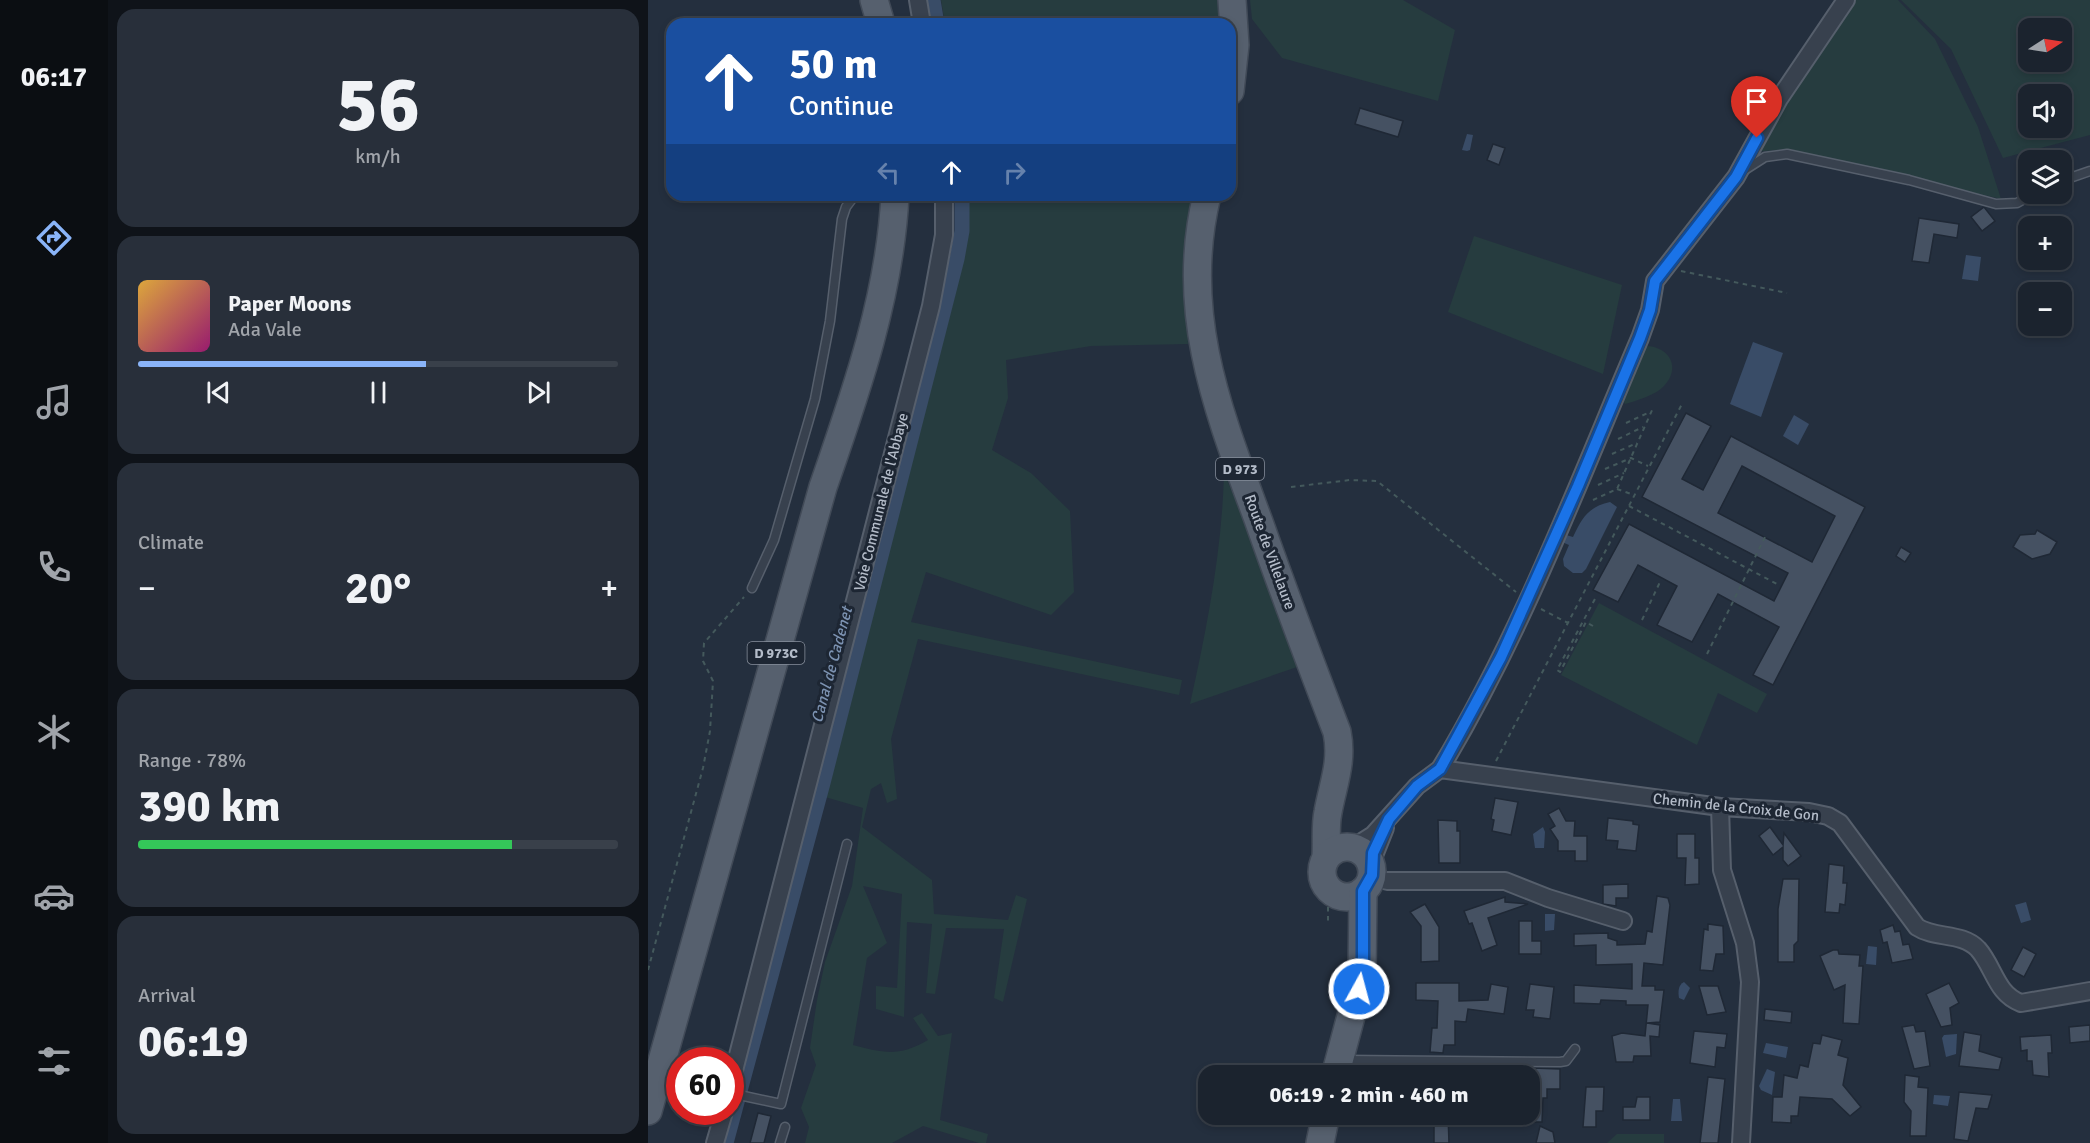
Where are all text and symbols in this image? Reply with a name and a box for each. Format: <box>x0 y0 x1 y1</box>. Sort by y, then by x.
north arrow <box>2018 18 2072 72</box>
map controls <box>2018 18 2072 336</box>
text: 50 m <box>789 39 878 90</box>
icon: ahead <box>690 42 768 120</box>
text: 56 <box>336 57 420 153</box>
text: 06:17 <box>21 61 87 94</box>
pin <box>1731 76 1782 138</box>
button: sound <box>2018 84 2072 138</box>
icon: arrive <box>1740 85 1773 118</box>
text: Continue <box>789 90 894 123</box>
text: km/h <box>355 144 401 169</box>
button: layers <box>2018 150 2072 204</box>
icon: left <box>872 156 905 189</box>
icon: ahead <box>935 156 968 189</box>
icon: right <box>998 156 1031 189</box>
button: + <box>2018 216 2072 270</box>
icon: directions <box>33 217 75 259</box>
button: − <box>2018 282 2072 336</box>
text: Paper Moons <box>228 290 351 317</box>
text: Ada Vale <box>228 317 302 342</box>
icon: previous <box>202 376 235 409</box>
icon: pause <box>362 376 395 409</box>
icon: next <box>522 376 555 409</box>
icon: music <box>33 381 75 423</box>
street label: Voie Communale de l'Abbaye <box>850 411 912 593</box>
road number: D 973 <box>1216 458 1264 480</box>
street label: Route de Villelaure <box>1241 492 1299 612</box>
text: Climate <box>138 530 204 555</box>
icon: phone <box>33 546 75 588</box>
text: 20° <box>345 561 411 616</box>
text: − <box>138 568 156 609</box>
text: + <box>600 568 618 609</box>
water label: Canal de Cadenet <box>807 603 858 725</box>
road number: D 973C <box>748 642 804 664</box>
icon: climate <box>33 711 75 753</box>
text: Range · 78% <box>138 748 246 773</box>
text: 390 km <box>138 779 281 834</box>
street label: Chemin de la Croix de Gon <box>1652 789 1820 825</box>
icon: car <box>33 875 75 917</box>
position arrow <box>1327 957 1391 1021</box>
text: Arrival <box>138 983 196 1008</box>
text: 06:19 <box>138 1014 248 1069</box>
icon: filters <box>33 1040 75 1082</box>
speed limit sign: 60 <box>666 1047 744 1125</box>
text: 06:19 · 2 min · 460 m <box>1269 1081 1469 1108</box>

